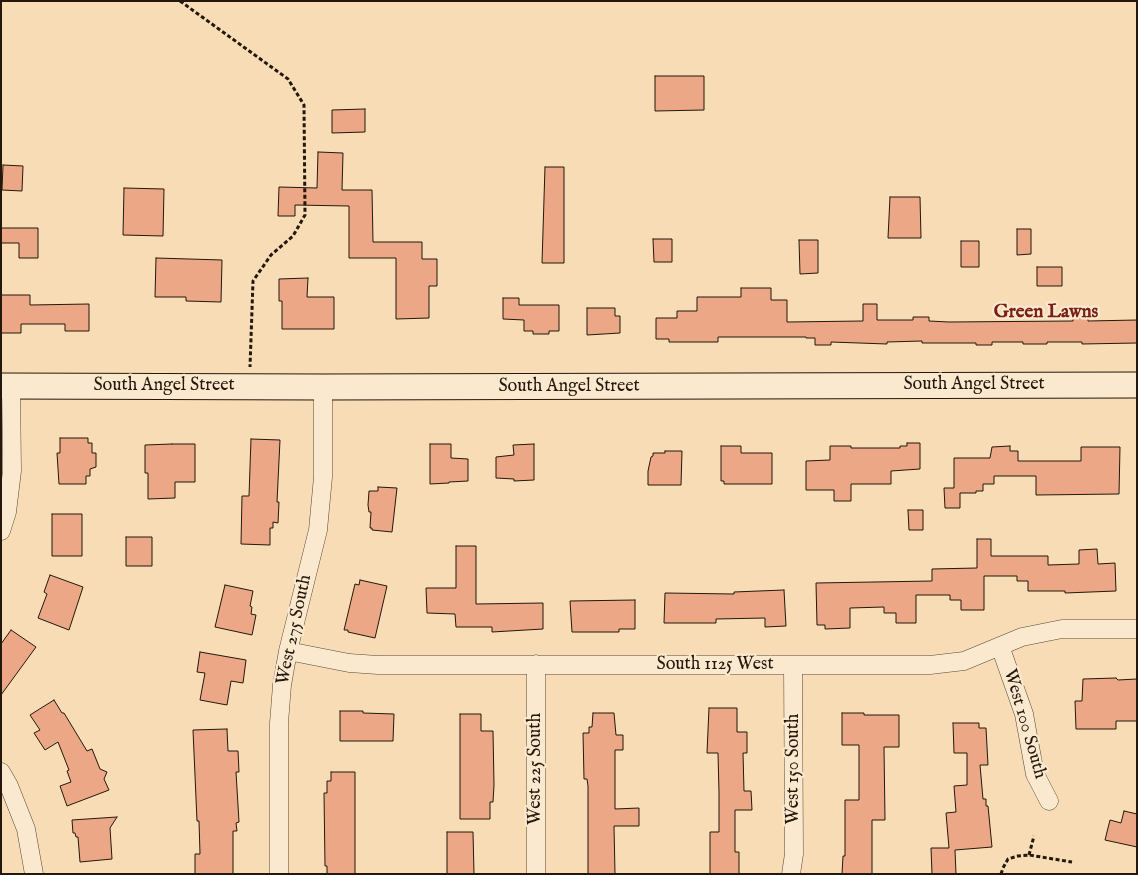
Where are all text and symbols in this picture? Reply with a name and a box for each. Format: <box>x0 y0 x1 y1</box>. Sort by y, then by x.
district label: Green Lawns <box>994 302 1098 324</box>
street label: South Angel Street <box>903 374 1045 396</box>
street label: South Angel Street <box>93 375 235 397</box>
street label: South Angel Street <box>498 376 640 398</box>
street label: West 275 South <box>273 573 317 687</box>
street label: South 1125 West <box>656 654 774 676</box>
street label: West 100 South <box>998 667 1050 781</box>
street label: West 225 South <box>525 713 547 825</box>
street label: West 150 South <box>783 714 805 824</box>

